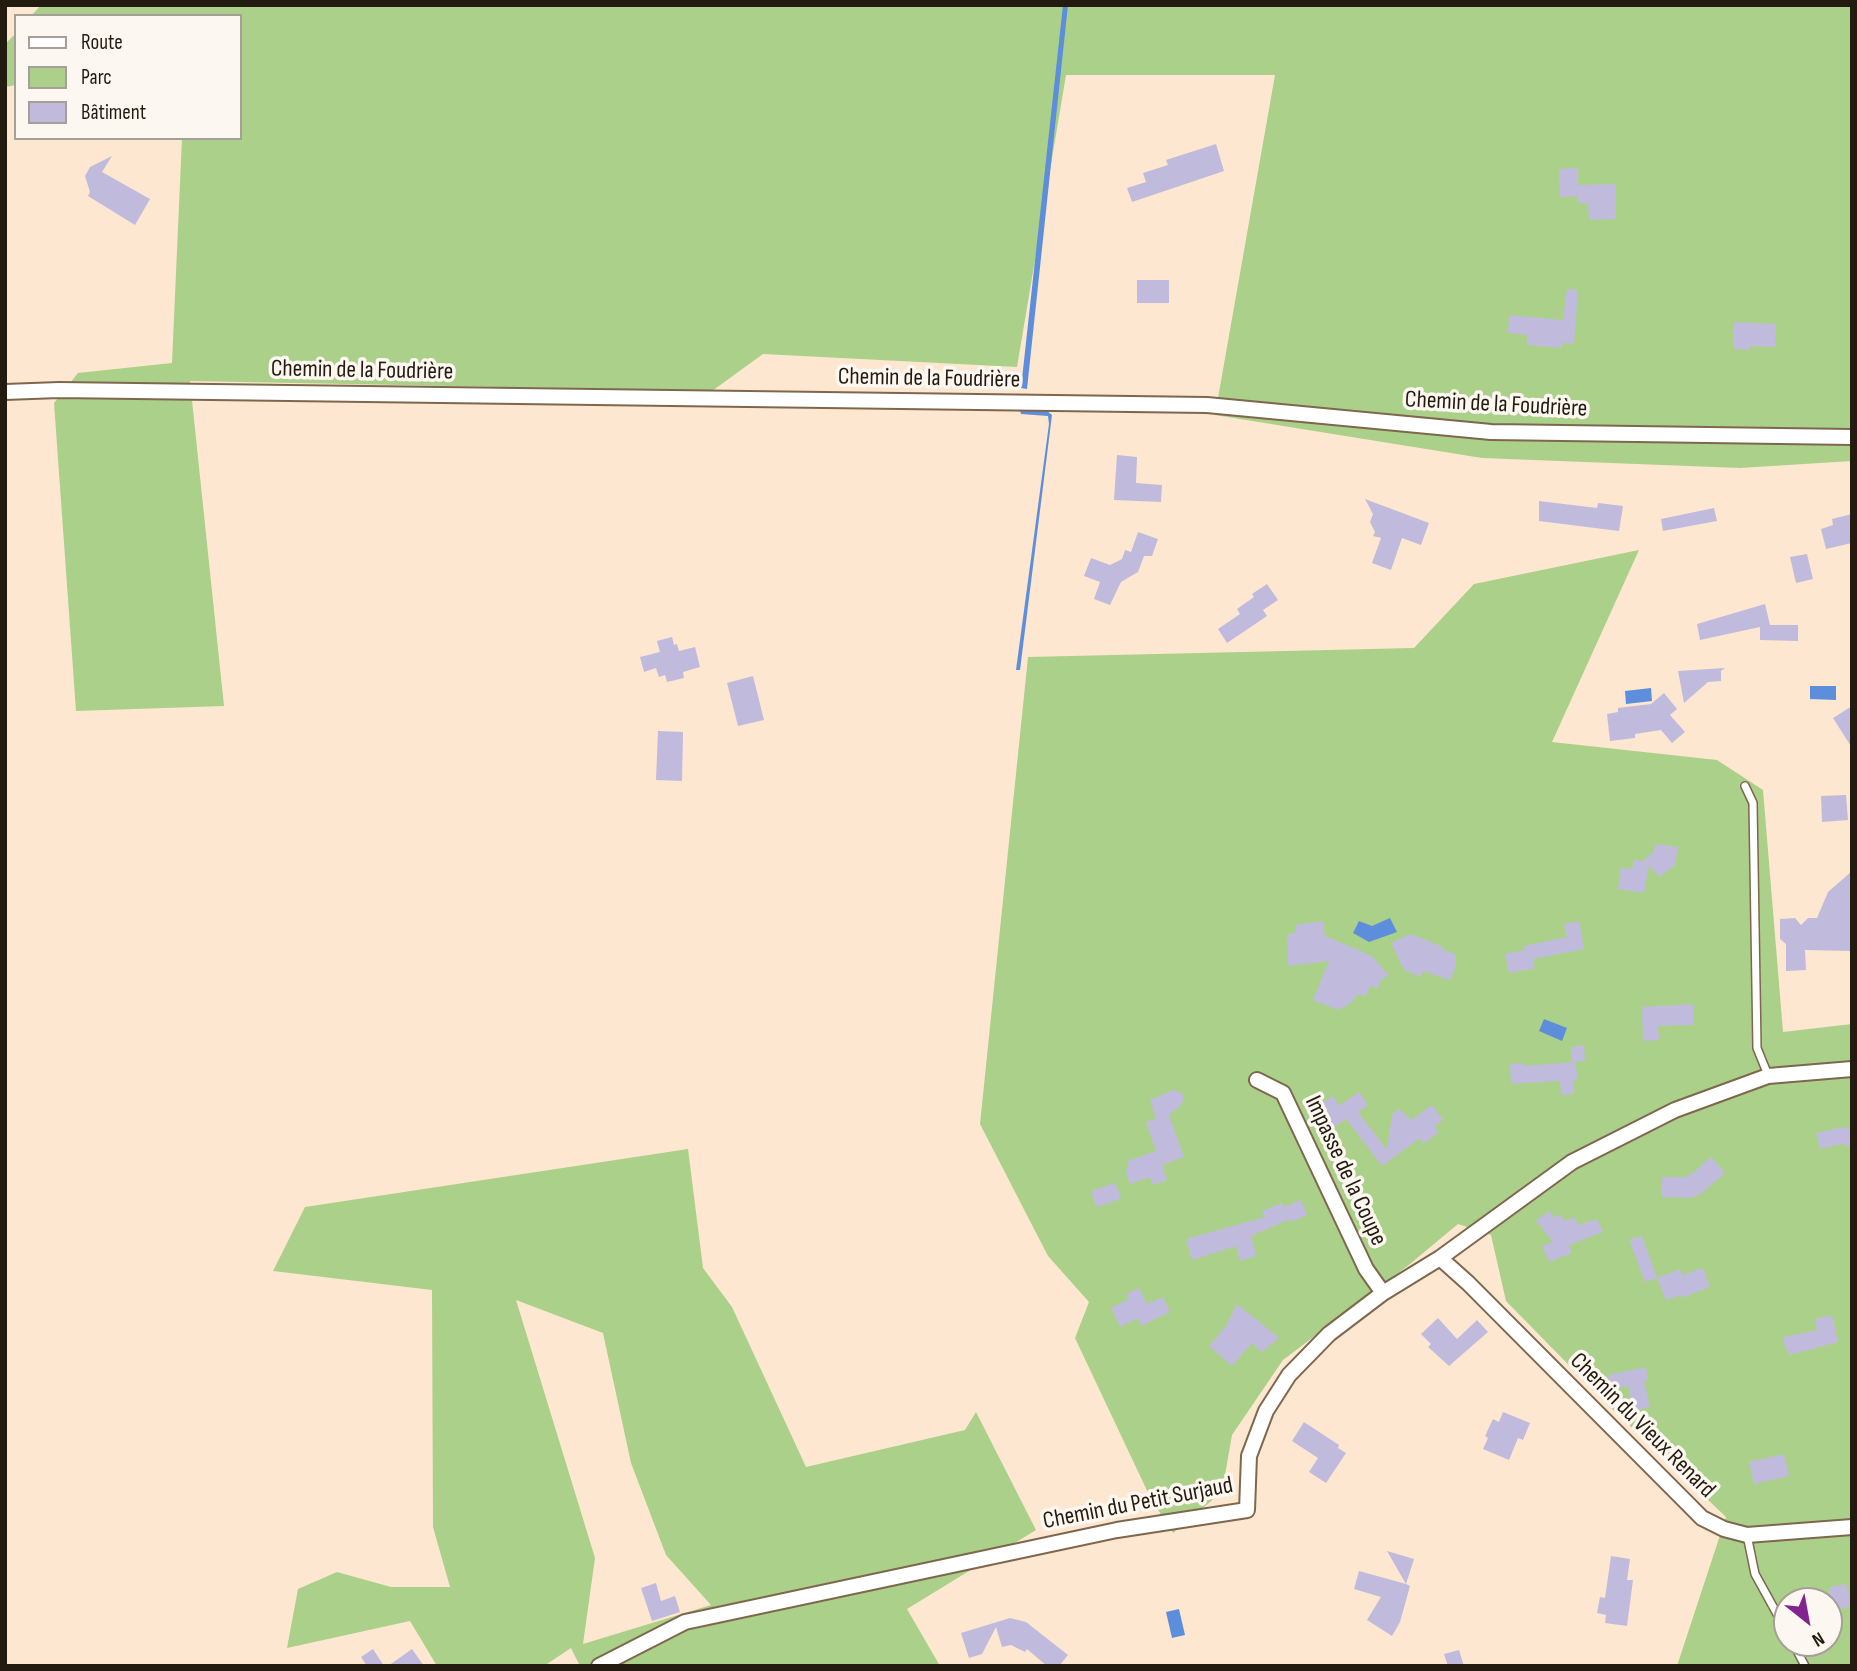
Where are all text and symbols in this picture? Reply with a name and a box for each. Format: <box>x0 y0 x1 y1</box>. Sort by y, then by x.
legend <box>14 14 242 140</box>
text: Route <box>81 30 123 55</box>
text: Parc <box>81 65 112 90</box>
text: Bâtiment <box>81 100 146 125</box>
street label: Chemin de la Foudrière <box>271 355 453 387</box>
street label: Chemin de la Foudrière <box>838 363 1020 395</box>
street label: Chemin de la Foudrière <box>1404 386 1588 424</box>
street label: Impasse de la Coupe <box>1298 1092 1392 1250</box>
street label: Chemin du Vieux Renard <box>1563 1347 1721 1505</box>
street label: Chemin du Petit Surjaud <box>1041 1471 1235 1537</box>
north arrow <box>1773 1587 1843 1657</box>
text: N <box>1808 1626 1828 1651</box>

